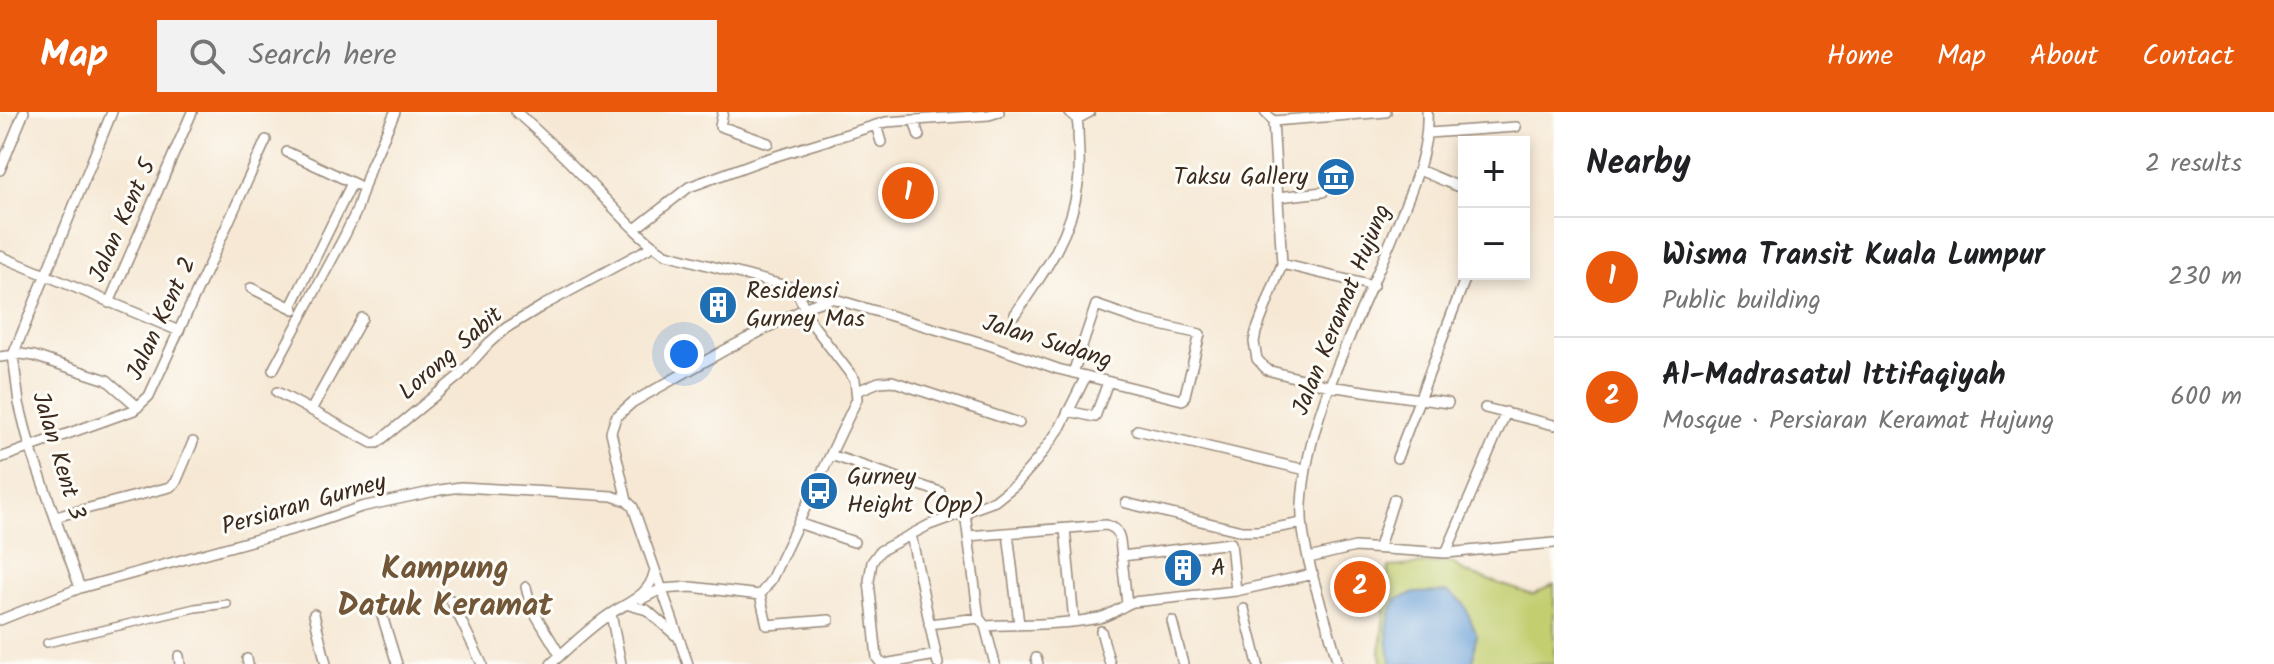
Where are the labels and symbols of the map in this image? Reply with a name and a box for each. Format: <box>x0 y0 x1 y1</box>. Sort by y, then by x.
street label: Jalan Kent 5 <box>78 151 168 289</box>
museum icon: Taksu Gallery <box>1315 156 1357 198</box>
place label: Taksu Gallery <box>1174 158 1309 197</box>
pin: 1 <box>882 163 934 223</box>
street label: Jalan Keramat Hujung <box>1282 198 1402 422</box>
street label: Jalan Kent 2 <box>116 251 208 387</box>
place label: Residensi Gurney Mas <box>746 272 865 339</box>
building icon: Residensi Gurney Mas <box>697 284 739 326</box>
street label: Lorong Sabit <box>390 297 513 411</box>
street label: Jalan Sudang <box>977 304 1117 380</box>
your location <box>664 334 704 374</box>
street label: Jalan Kent 3 <box>20 387 96 525</box>
place label: Gurney Height (Opp) <box>847 458 984 525</box>
street label: Persiaran Gurney <box>217 463 392 547</box>
bus stop icon: Gurney Height (Opp) <box>798 470 840 512</box>
district label: Kampung Datuk Keramat <box>337 544 553 632</box>
building icon: A <box>1162 547 1204 589</box>
place label: A <box>1211 549 1226 588</box>
pin: 2 <box>1334 557 1386 617</box>

